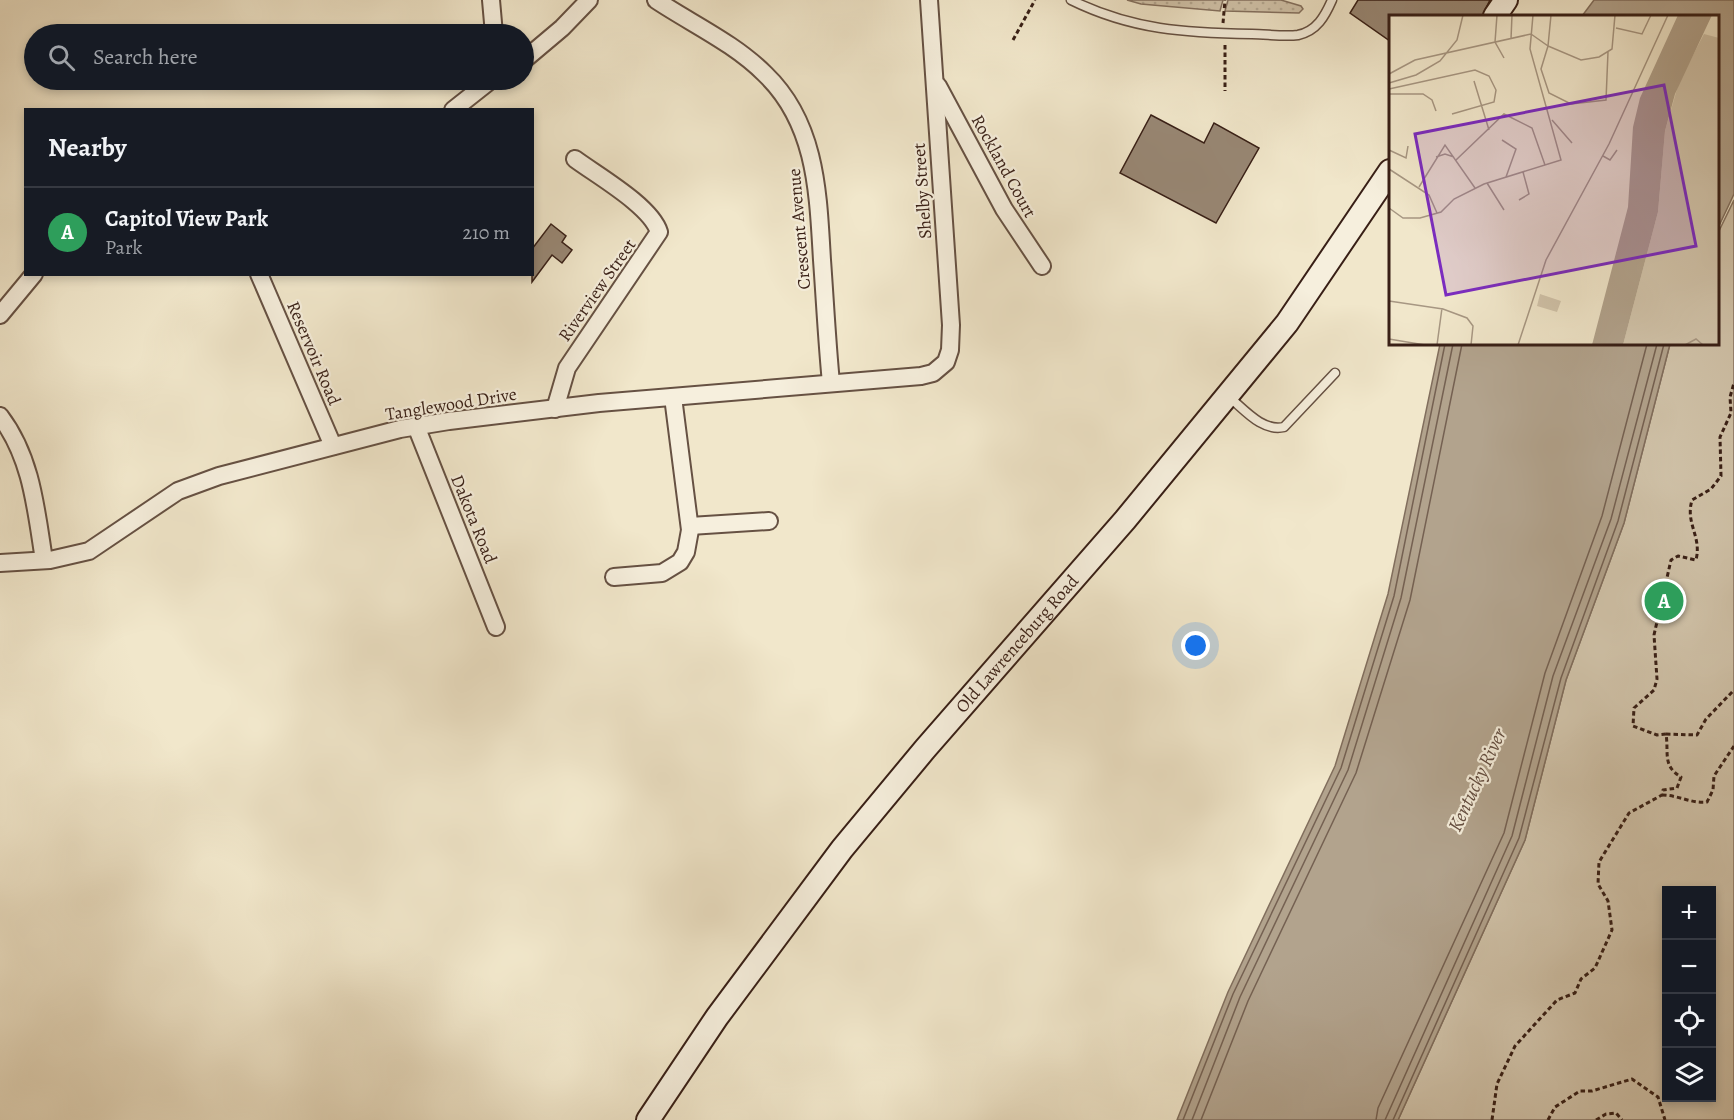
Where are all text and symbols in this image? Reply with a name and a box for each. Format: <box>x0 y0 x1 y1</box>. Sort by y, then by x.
inset map <box>1389 15 1719 345</box>
search box <box>24 24 534 90</box>
icon: search <box>45 41 78 74</box>
text: Search here <box>93 42 198 72</box>
street label: Rockland Court <box>966 110 1042 222</box>
text: Nearby <box>48 130 127 165</box>
street label: Shelby Street <box>907 142 937 240</box>
street label: Crescent Avenue <box>782 168 816 290</box>
text: Capitol View Park <box>105 204 268 234</box>
text: A <box>61 219 74 246</box>
text: 210 m <box>462 219 510 246</box>
text: Park <box>105 234 143 261</box>
street label: Riverview Street <box>553 234 641 346</box>
street label: Reservoir Road <box>281 297 347 409</box>
street label: Tanglewood Drive <box>384 382 518 426</box>
street label: Dakota Road <box>445 471 503 567</box>
street label: Old Lawrenceburg Road <box>950 569 1084 718</box>
pin: A <box>1644 578 1684 624</box>
your location <box>1181 631 1210 660</box>
water label: Kentucky River <box>1441 723 1513 836</box>
map controls <box>1662 886 1716 1102</box>
button: + <box>1662 886 1716 940</box>
button: − <box>1662 940 1716 994</box>
button: locate <box>1662 994 1716 1048</box>
button: layers <box>1662 1048 1716 1102</box>

